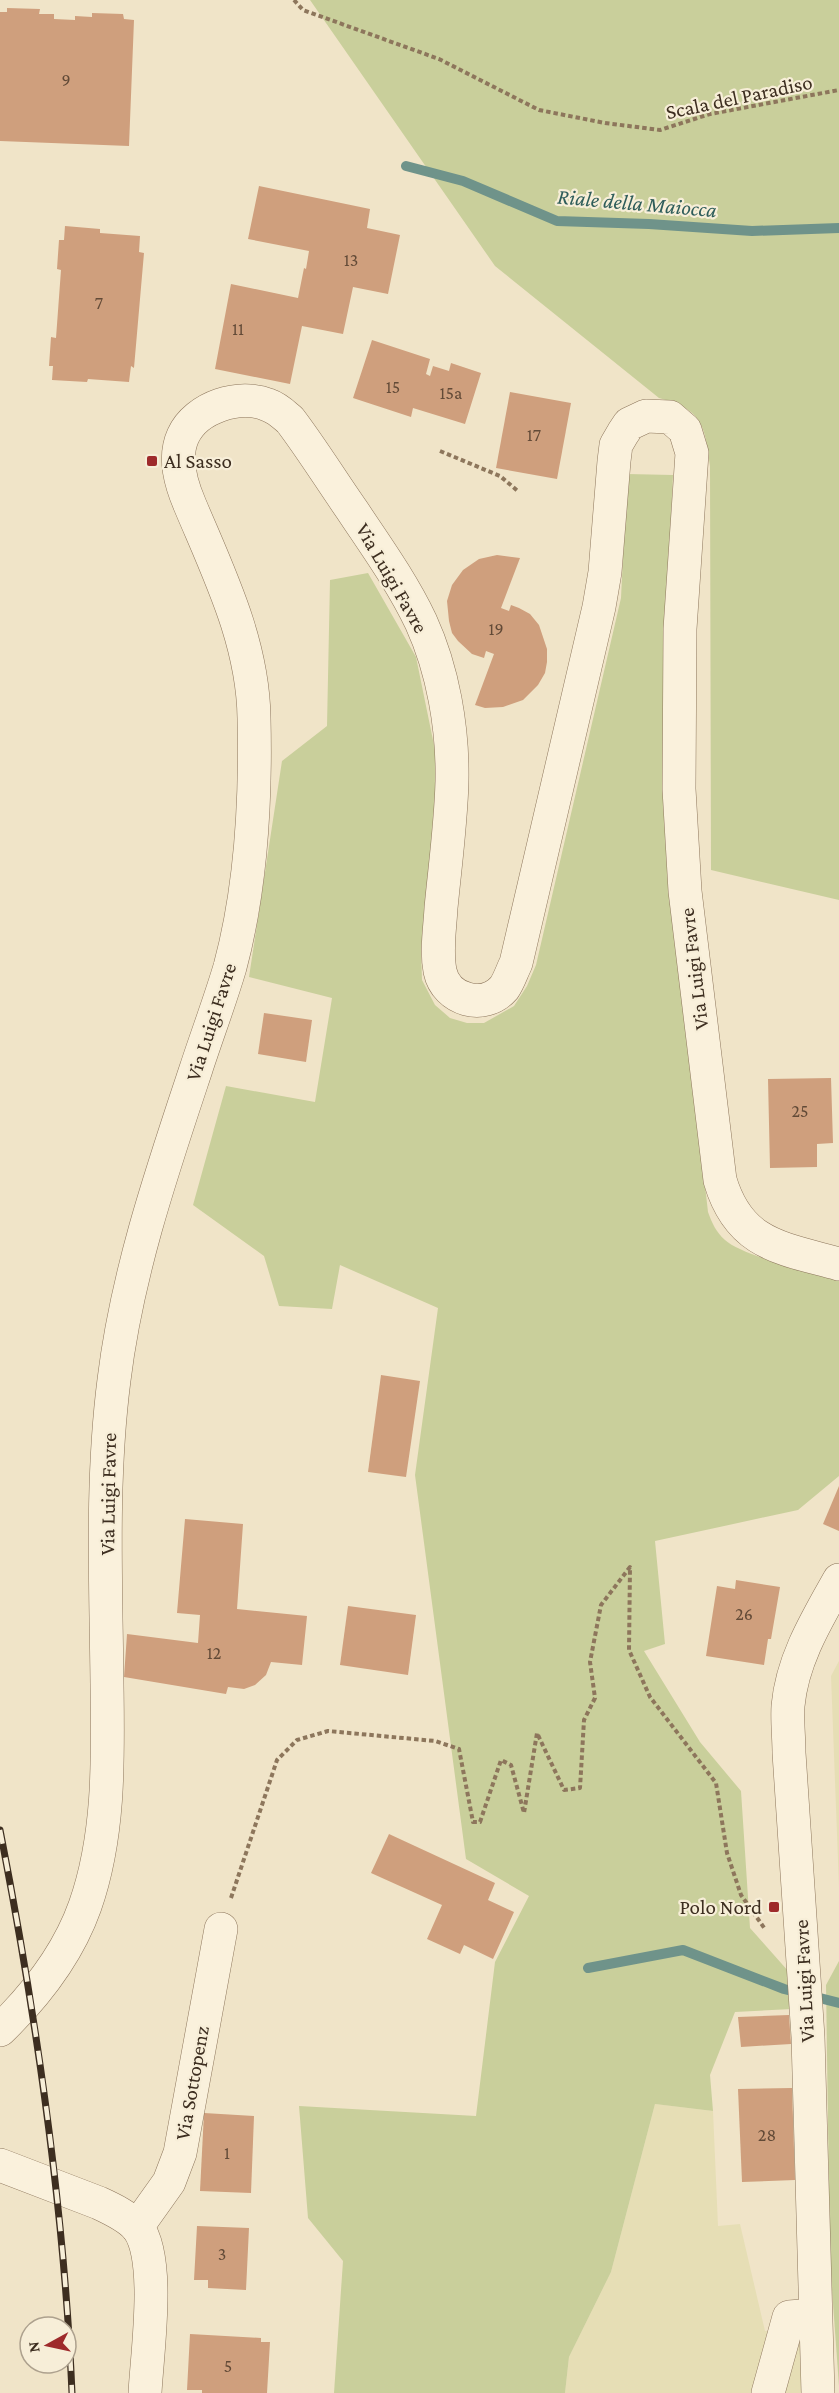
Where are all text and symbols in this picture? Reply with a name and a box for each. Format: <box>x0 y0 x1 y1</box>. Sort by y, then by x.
house number: 9 <box>61 70 71 90</box>
street label: Scala del Paradiso <box>664 70 814 124</box>
water label: Riale della Maiocca <box>556 184 718 222</box>
house number: 13 <box>344 250 358 270</box>
house number: 7 <box>95 293 103 313</box>
house number: 11 <box>232 319 244 339</box>
house number: 15 <box>386 377 400 397</box>
house number: 15a <box>440 383 462 403</box>
house number: 17 <box>527 425 541 445</box>
place label: Al Sasso <box>164 449 232 473</box>
marker: Al Sasso <box>145 454 159 468</box>
street label: Via Luigi Favre <box>351 519 433 637</box>
house number: 19 <box>488 619 504 639</box>
street label: Via Luigi Favre <box>675 907 713 1031</box>
street label: Via Luigi Favre <box>181 960 241 1084</box>
house number: 25 <box>791 1101 809 1121</box>
street label: Via Luigi Favre <box>95 1432 121 1556</box>
house number: 26 <box>735 1604 753 1624</box>
house number: 12 <box>207 1643 221 1663</box>
place label: Polo Nord <box>679 1895 762 1919</box>
marker: Polo Nord <box>767 1900 781 1914</box>
street label: Via Luigi Favre <box>789 1919 819 2043</box>
street label: Via Sottopenz <box>170 2024 214 2142</box>
house number: 28 <box>758 2125 776 2145</box>
house number: 1 <box>224 2143 230 2163</box>
house number: 3 <box>218 2244 226 2264</box>
north arrow <box>18 2315 78 2375</box>
text: N <box>24 2340 43 2354</box>
house number: 5 <box>224 2356 232 2376</box>

